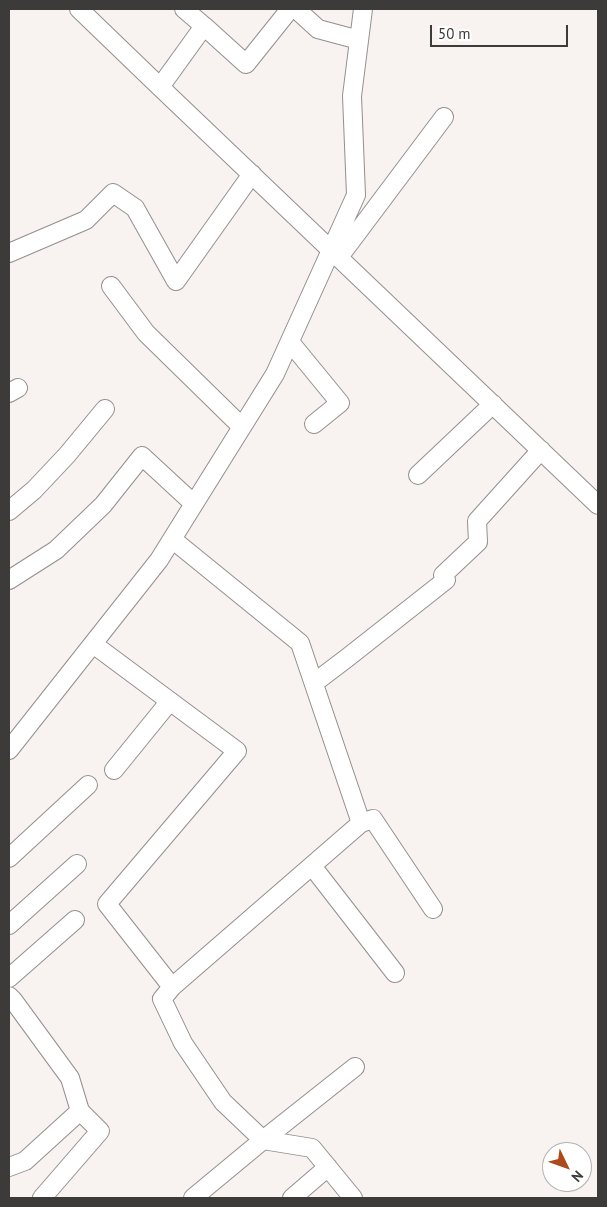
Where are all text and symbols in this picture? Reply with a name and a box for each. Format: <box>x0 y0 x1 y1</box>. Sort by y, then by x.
scale bar <box>432 15 570 47</box>
text: 50 m <box>438 24 471 43</box>
north arrow <box>542 1142 592 1192</box>
text: N <box>568 1167 587 1186</box>

